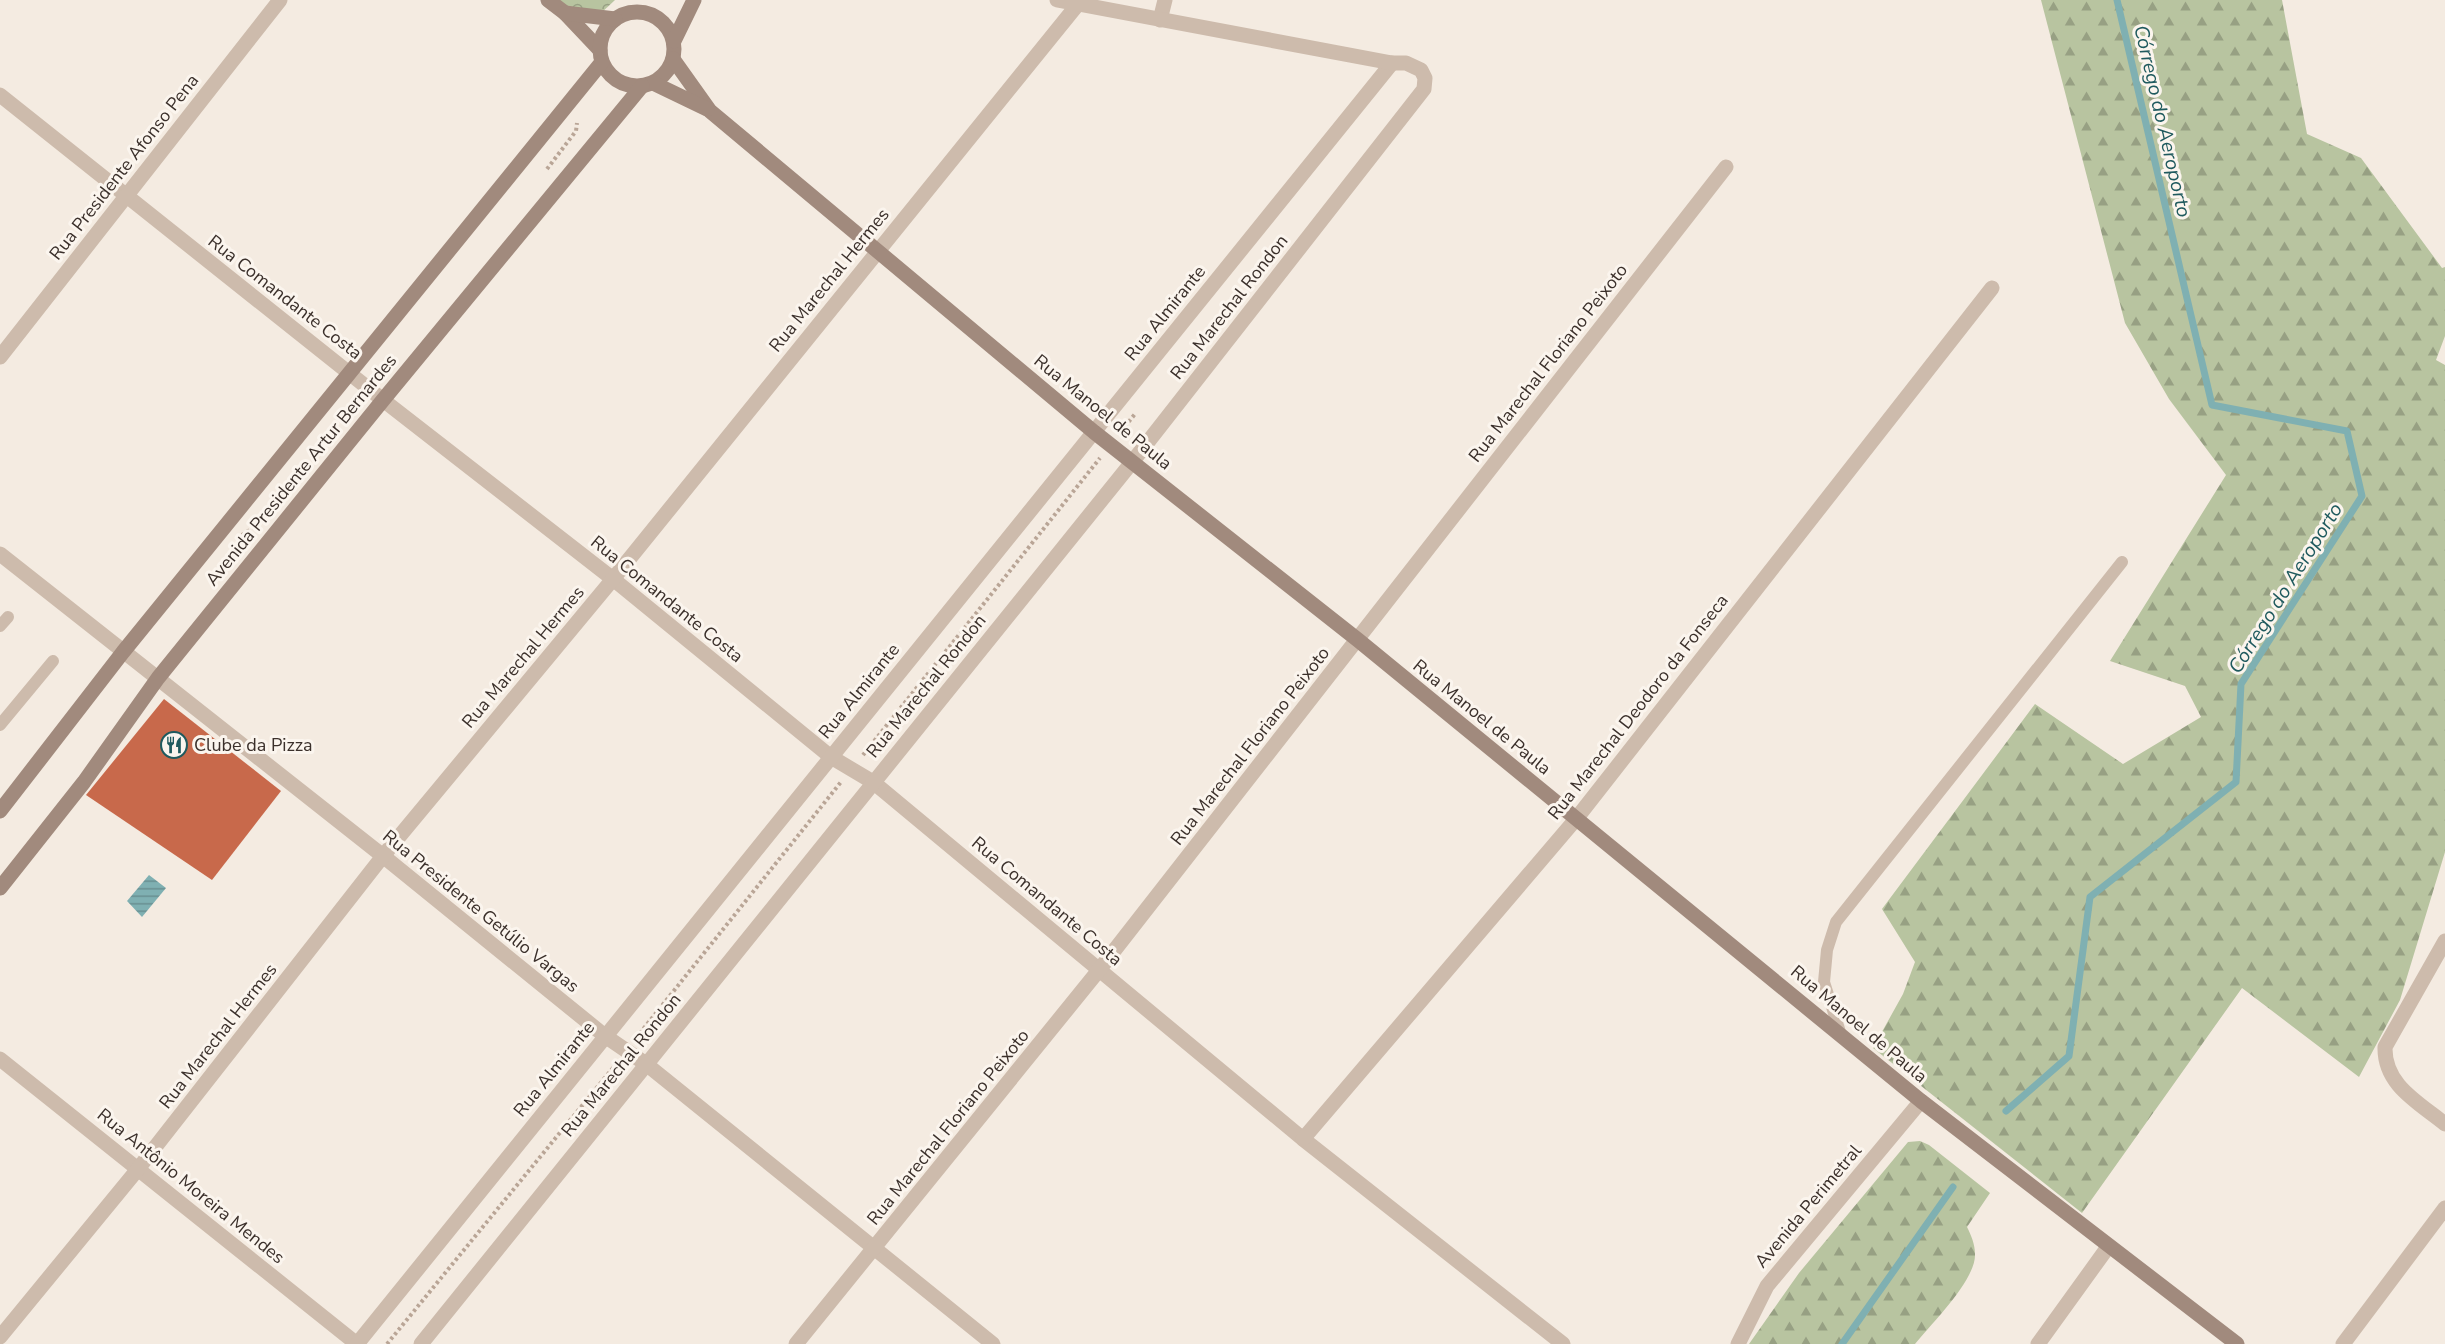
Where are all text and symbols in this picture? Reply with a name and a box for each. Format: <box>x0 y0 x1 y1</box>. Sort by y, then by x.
water label: Córrego do Aeroporto <box>2127 22 2198 220</box>
street label: Rua Presidente Afonso Pena <box>44 69 204 265</box>
street label: Rua Marechal Hermes <box>763 203 895 357</box>
street label: Rua Comandante Costa <box>203 229 367 365</box>
street label: Rua Marechal Rondon <box>1165 229 1293 385</box>
street label: Rua Marechal Floriano Peixoto <box>1463 259 1633 467</box>
street label: Rua Almirante <box>1119 260 1211 366</box>
street label: Avenida Presidente Artur Bernardes <box>200 349 402 591</box>
street label: Rua Manoel de Paula <box>1029 349 1177 475</box>
water label: Córrego do Aeroporto <box>2222 498 2349 679</box>
street label: Rua Comandante Costa <box>586 530 748 668</box>
street label: Rua Marechal Hermes <box>456 581 590 733</box>
street label: Rua Marechal Deodoro da Fonseca <box>1542 589 1734 825</box>
street label: Rua Marechal Rondon <box>861 609 991 763</box>
street label: Rua Almirante <box>813 638 905 744</box>
street label: Rua Marechal Floriano Peixoto <box>1165 642 1335 850</box>
street label: Rua Manoel de Paula <box>1408 654 1556 780</box>
restaurant icon: Clube da Pizza <box>159 730 189 760</box>
place label: Clube da Pizza <box>194 733 313 757</box>
street label: Rua Presidente Getúlio Vargas <box>378 824 584 998</box>
street label: Rua Comandante Costa <box>967 831 1127 971</box>
street label: Rua Marechal Hermes <box>154 958 282 1114</box>
street label: Rua Manoel de Paula <box>1786 960 1932 1088</box>
street label: Rua Marechal Rondon <box>556 988 686 1142</box>
street label: Rua Almirante <box>508 1016 600 1122</box>
street label: Rua Marechal Floriano Peixoto <box>861 1024 1035 1230</box>
street label: Rua Antônio Moreira Mendes <box>92 1103 290 1269</box>
street label: Avenida Perimetral <box>1749 1139 1867 1273</box>

